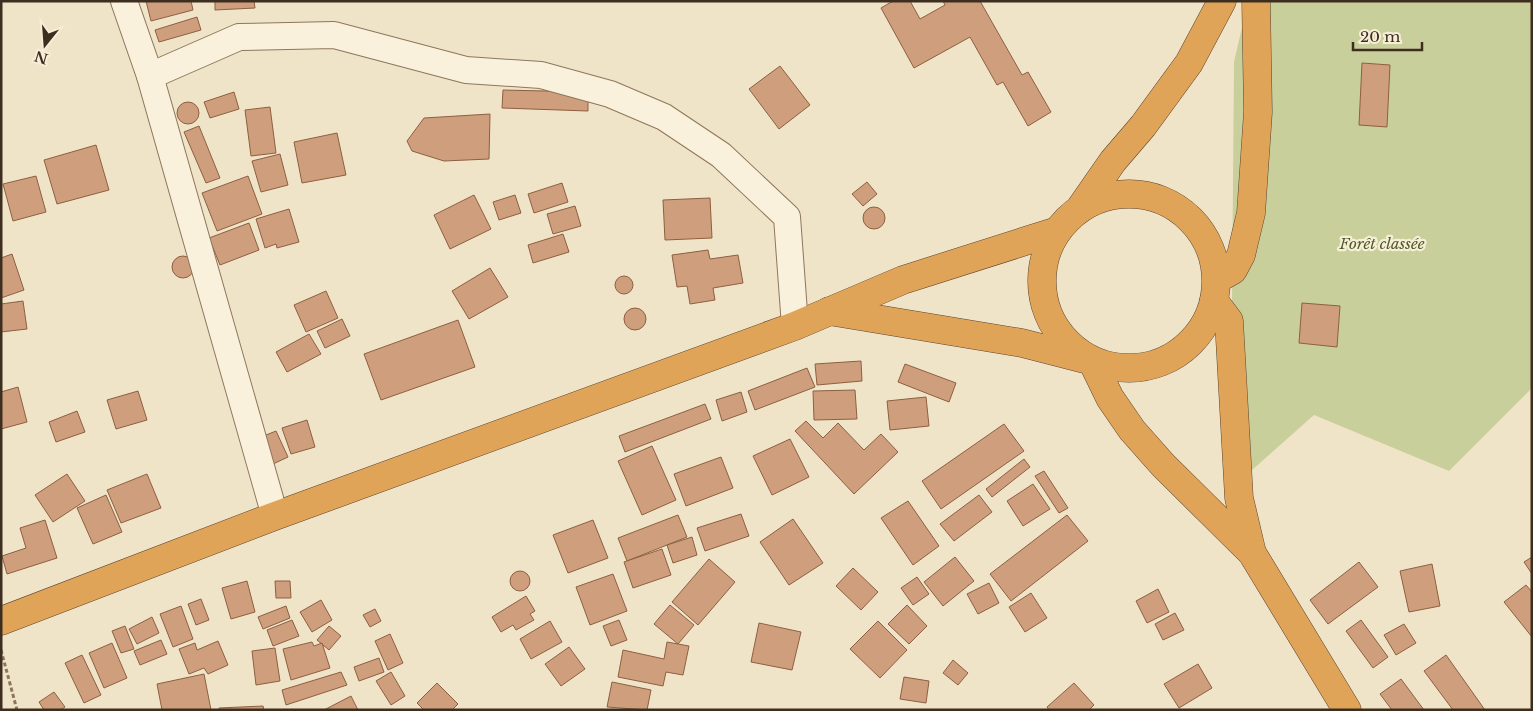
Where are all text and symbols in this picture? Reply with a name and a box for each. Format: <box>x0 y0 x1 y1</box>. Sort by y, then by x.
north arrow <box>20 20 70 70</box>
scale bar <box>1353 20 1422 52</box>
text: 20 m <box>1360 27 1400 46</box>
text: N <box>32 47 50 68</box>
park label: Forêt classée <box>1338 234 1425 253</box>

